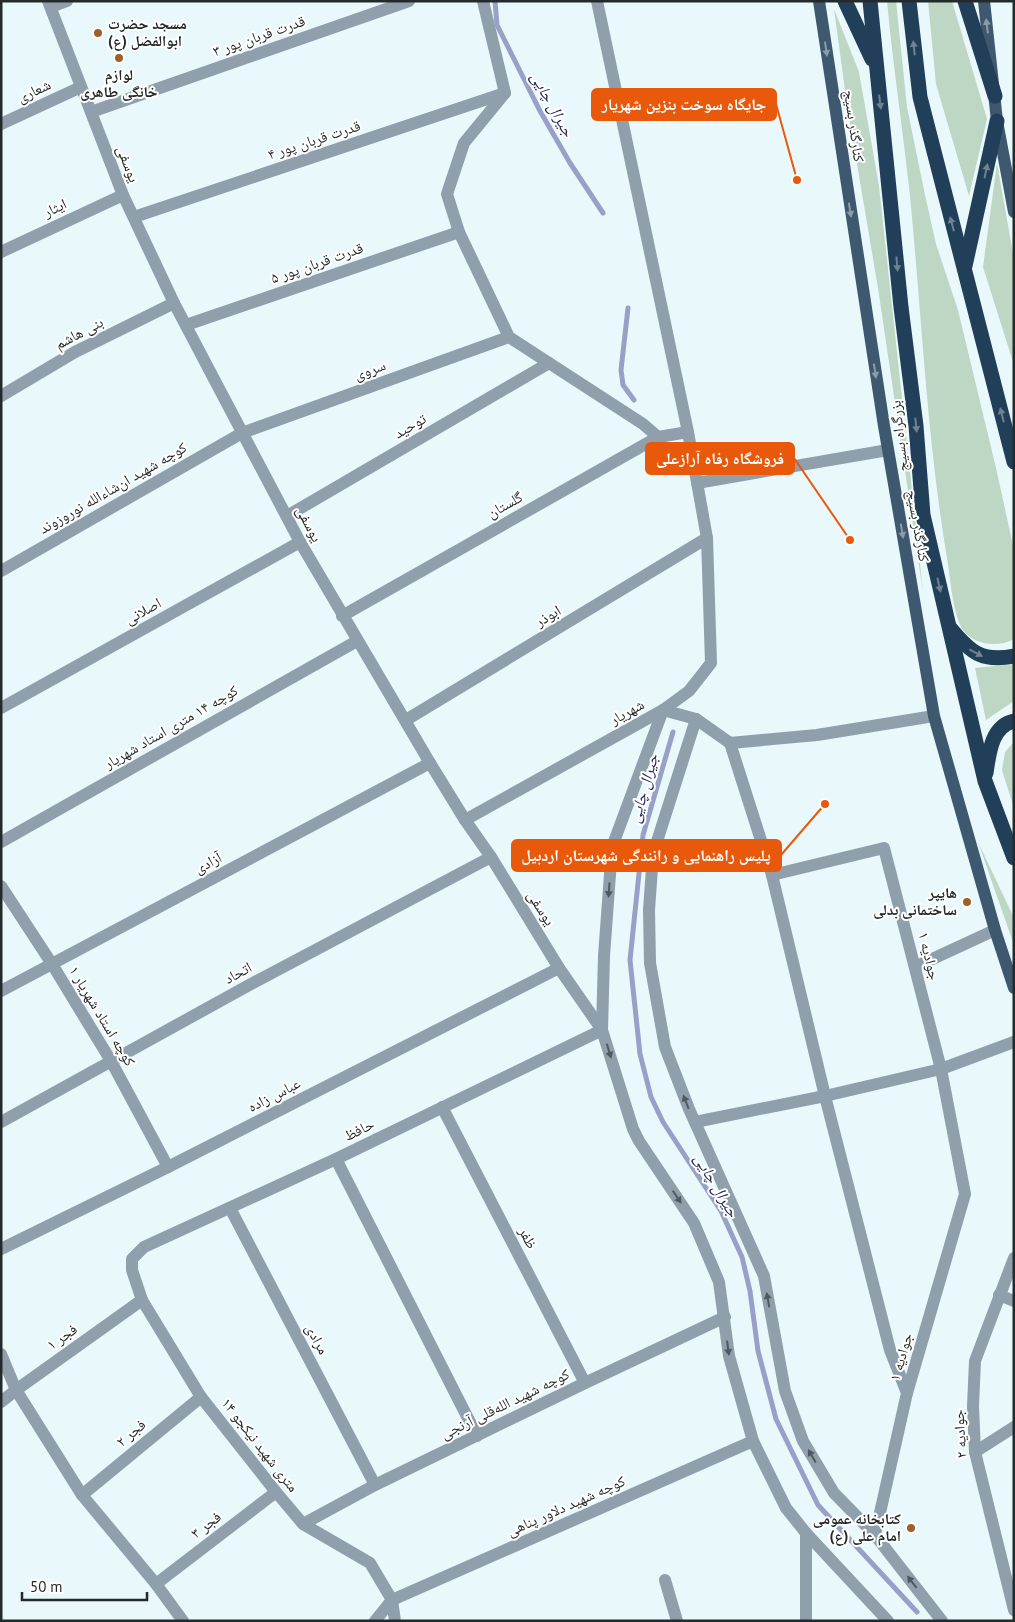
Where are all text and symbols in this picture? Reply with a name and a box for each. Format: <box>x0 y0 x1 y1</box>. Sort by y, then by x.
street label: قدرت قربان پور ۳ <box>210 11 308 61</box>
place label: مسجد حضرت ابوالفضل (ع) <box>108 14 187 51</box>
one-way arrow <box>983 17 991 33</box>
marker: مسجد حضرت ابوالفضل (ع) <box>92 27 104 39</box>
one-way arrow <box>910 40 918 56</box>
one-way arrow <box>823 42 831 58</box>
marker: لوازم خانگی طاهری <box>113 52 125 64</box>
place label: لوازم خانگی طاهری <box>80 65 158 101</box>
water label: جیرال چایی <box>526 68 579 141</box>
street label: شعاری <box>14 75 54 107</box>
callout: جایگاه سوخت بنزین شهریار <box>592 89 776 120</box>
street label: کنارگذر بسیج <box>839 89 869 163</box>
text: جایگاه سوخت بنزین شهریار <box>601 94 766 114</box>
one-way arrow <box>876 94 884 110</box>
street label: قدرت قربان پور ۴ <box>265 116 363 164</box>
street label: یوسفی <box>112 143 144 186</box>
one-way arrow <box>982 164 990 179</box>
street label: ایثار <box>39 194 70 222</box>
one-way arrow <box>846 202 854 218</box>
one-way arrow <box>948 217 956 232</box>
street label: قدرت قربان پور ۵ <box>268 238 366 288</box>
one-way arrow <box>893 256 901 272</box>
street label: بنی هاشم <box>51 312 107 354</box>
street label: سروی <box>351 355 389 385</box>
one-way arrow <box>872 363 880 379</box>
street label: بزرگراه بسیج <box>885 399 913 473</box>
street label: توحید <box>390 408 430 442</box>
one-way arrow <box>998 408 1006 423</box>
one-way arrow <box>912 417 920 433</box>
street label: کوچه شهید ان‌شاءالله نوروزوند <box>35 437 191 539</box>
callout: فروشگاه رفاه آرازعلی <box>646 443 794 474</box>
text: فروشگاه رفاه آرازعلی <box>656 448 784 468</box>
street label: گلستان <box>484 487 527 523</box>
street label: کنارگذر بسیج <box>902 488 934 564</box>
street label: یوسفی <box>291 502 327 546</box>
one-way arrow <box>898 523 906 539</box>
one-way arrow <box>935 578 943 593</box>
street label: اصلانی <box>121 593 165 629</box>
street label: ابوذر <box>531 601 564 631</box>
one-way arrow <box>969 649 984 657</box>
street label: کوچه ۱۴ متری استاد شهریار <box>99 680 242 774</box>
street label: شهریار <box>605 694 647 729</box>
water label: جیرال چایی <box>624 750 664 825</box>
callout: پلیس راهنمایی و رانندگی شهرستان اردبیل <box>512 840 781 871</box>
text: پلیس راهنمایی و رانندگی شهرستان اردبیل <box>521 845 771 865</box>
street label: آزادی <box>191 847 226 879</box>
one-way arrow <box>604 882 612 898</box>
place label: هایپر ساختمانی بدلی <box>873 883 957 919</box>
street label: یوسفی <box>522 887 560 930</box>
marker: هایپر ساختمانی بدلی <box>961 896 973 908</box>
street label: جوادیه ۱ <box>914 930 945 982</box>
street label: اتحاد <box>221 957 255 988</box>
street label: کوچه استاد شهریار ۱ <box>65 962 140 1069</box>
one-way arrow <box>605 1044 613 1059</box>
street label: عباس زاده <box>244 1073 304 1117</box>
one-way arrow <box>682 1095 690 1109</box>
street label: حافظ <box>341 1114 377 1145</box>
water label: جیرال چایی <box>689 1150 744 1222</box>
one-way arrow <box>672 1190 682 1204</box>
street label: ظفر <box>515 1223 542 1252</box>
one-way arrow <box>764 1292 772 1308</box>
street label: فجر ۱ <box>43 1319 81 1354</box>
street label: مرادی <box>301 1320 333 1358</box>
street label: جوادیه ۱ <box>885 1330 917 1383</box>
one-way arrow <box>724 1341 732 1357</box>
street label: کوچه شهید الله‌قلی آرنجی <box>437 1364 573 1444</box>
street label: ۱۴ متری شهید نیکجو <box>217 1394 303 1496</box>
street label: جوادیه ۲ <box>948 1408 971 1459</box>
street label: فجر ۲ <box>112 1415 149 1451</box>
one-way arrow <box>808 1448 816 1463</box>
street label: کوچه شهید دلاور پناهی <box>504 1471 628 1541</box>
street label: فجر ۳ <box>187 1507 225 1542</box>
place label: کتابخانه عمومی امام علی (ع) <box>813 1509 901 1546</box>
marker: کتابخانه عمومی امام علی (ع) <box>905 1522 917 1534</box>
scale bar <box>22 1570 148 1602</box>
one-way arrow <box>907 1576 918 1589</box>
text: 50 m <box>30 1577 63 1596</box>

